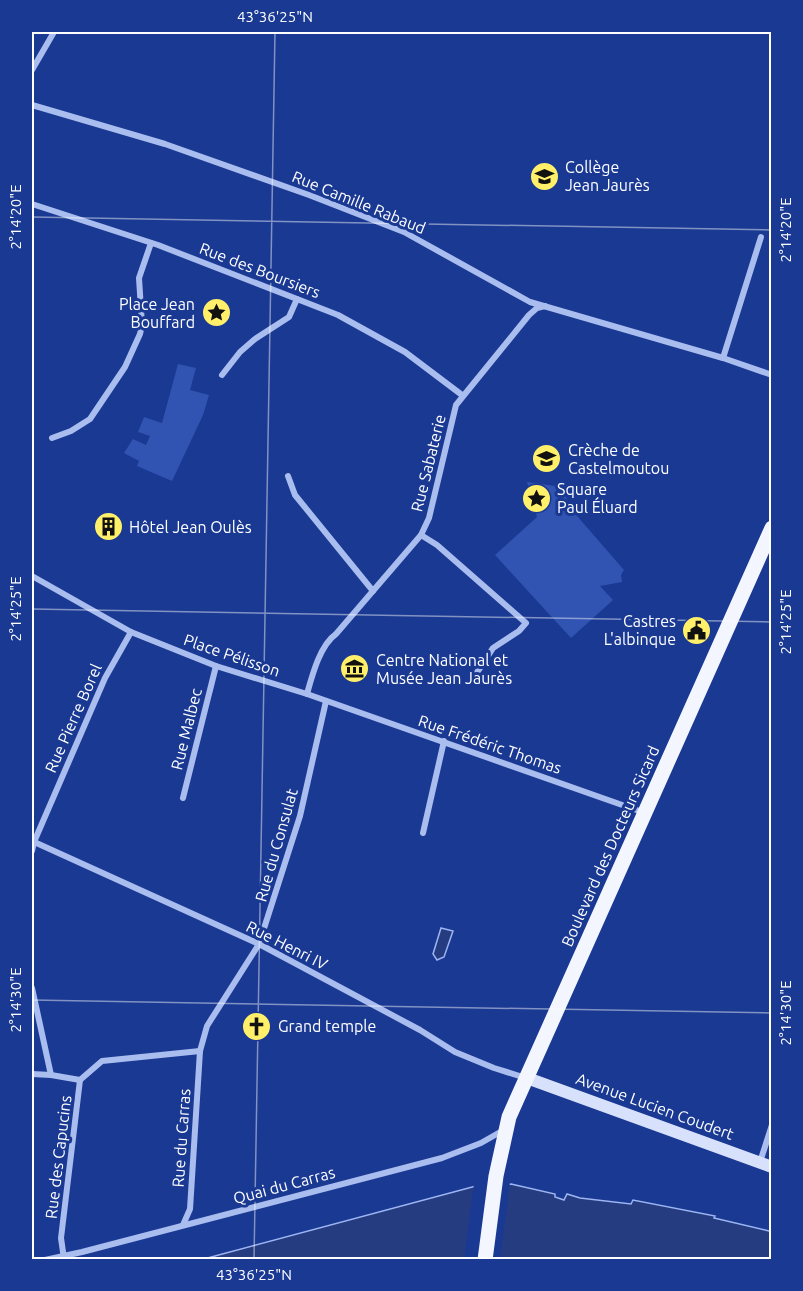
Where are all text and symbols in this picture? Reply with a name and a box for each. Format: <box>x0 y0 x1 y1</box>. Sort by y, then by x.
text: 43°36'25"N <box>237 8 313 25</box>
place label: Collège Jean Jaurès <box>565 158 650 194</box>
school or university icon: Collège Jean Jaurès <box>528 160 560 192</box>
street label: Rue Camille Rabaud <box>290 167 428 237</box>
text: 2°14'20"E <box>7 184 24 250</box>
text: 2°14'20"E <box>777 197 794 263</box>
street label: Rue des Boursiers <box>197 239 323 301</box>
place label: Place Jean Bouffard <box>119 295 195 331</box>
place icon: Place Jean Bouffard <box>200 297 232 329</box>
street label: Rue Sabaterie <box>407 412 449 514</box>
place label: Crèche de Castelmoutou <box>568 441 669 477</box>
school or university icon: Crèche de Castelmoutou <box>531 443 563 475</box>
place label: Square Paul Éluard <box>557 480 638 516</box>
place icon: Square Paul Éluard <box>520 482 552 514</box>
building icon: Hôtel Jean Oulès <box>92 511 124 543</box>
place label: Hôtel Jean Oulès <box>129 518 252 536</box>
text: 2°14'25"E <box>7 576 24 642</box>
text: 2°14'25"E <box>777 589 794 655</box>
place label: Castres L'albinque <box>604 612 676 648</box>
public building icon: Castres L'albinque <box>681 614 713 646</box>
street label: Place Pélisson <box>182 630 282 680</box>
place label: Centre National et Musée Jean Jaurès <box>376 651 512 687</box>
museum icon: Centre National et Musée Jean Jaurès <box>339 653 371 685</box>
street label: Rue Pierre Borel <box>41 661 105 775</box>
street label: Rue Malbec <box>167 686 205 772</box>
street label: Rue Frédéric Thomas <box>416 711 564 777</box>
street label: Boulevard des Docteurs Sicard <box>557 743 663 949</box>
street label: Rue du Consulat <box>251 786 301 904</box>
street label: Rue Henri IV <box>243 917 331 973</box>
text: 2°14'30"E <box>7 967 24 1033</box>
text: 2°14'30"E <box>777 980 794 1046</box>
church icon: Grand temple <box>241 1010 273 1042</box>
place label: Grand temple <box>278 1017 376 1035</box>
street label: Avenue Lucien Coudert <box>574 1069 737 1143</box>
street label: Rue du Carras <box>169 1088 193 1188</box>
street label: Rue des Capucins <box>41 1094 75 1220</box>
street label: Quai du Carras <box>231 1163 337 1207</box>
text: 43°36'25"N <box>216 1266 292 1283</box>

